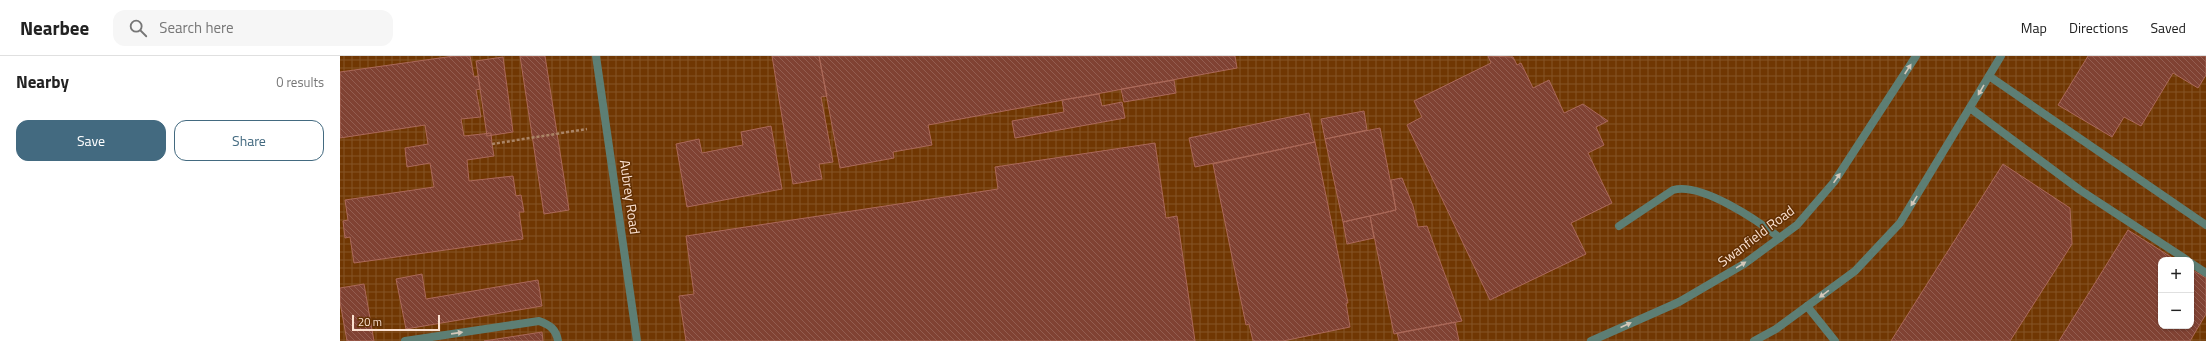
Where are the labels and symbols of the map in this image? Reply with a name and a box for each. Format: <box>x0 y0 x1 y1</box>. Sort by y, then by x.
one-way arrow <box>1904 63 1911 75</box>
one-way arrow <box>1977 85 1985 95</box>
street label: Aubrey Road <box>615 158 646 236</box>
one-way arrow <box>1833 173 1841 184</box>
one-way arrow <box>1910 195 1917 207</box>
street label: Swanfield Road <box>1713 200 1799 271</box>
one-way arrow <box>1736 262 1747 269</box>
one-way arrow <box>1819 290 1830 298</box>
scale bar <box>352 313 440 332</box>
one-way arrow <box>1621 322 1632 328</box>
one-way arrow <box>451 330 463 336</box>

